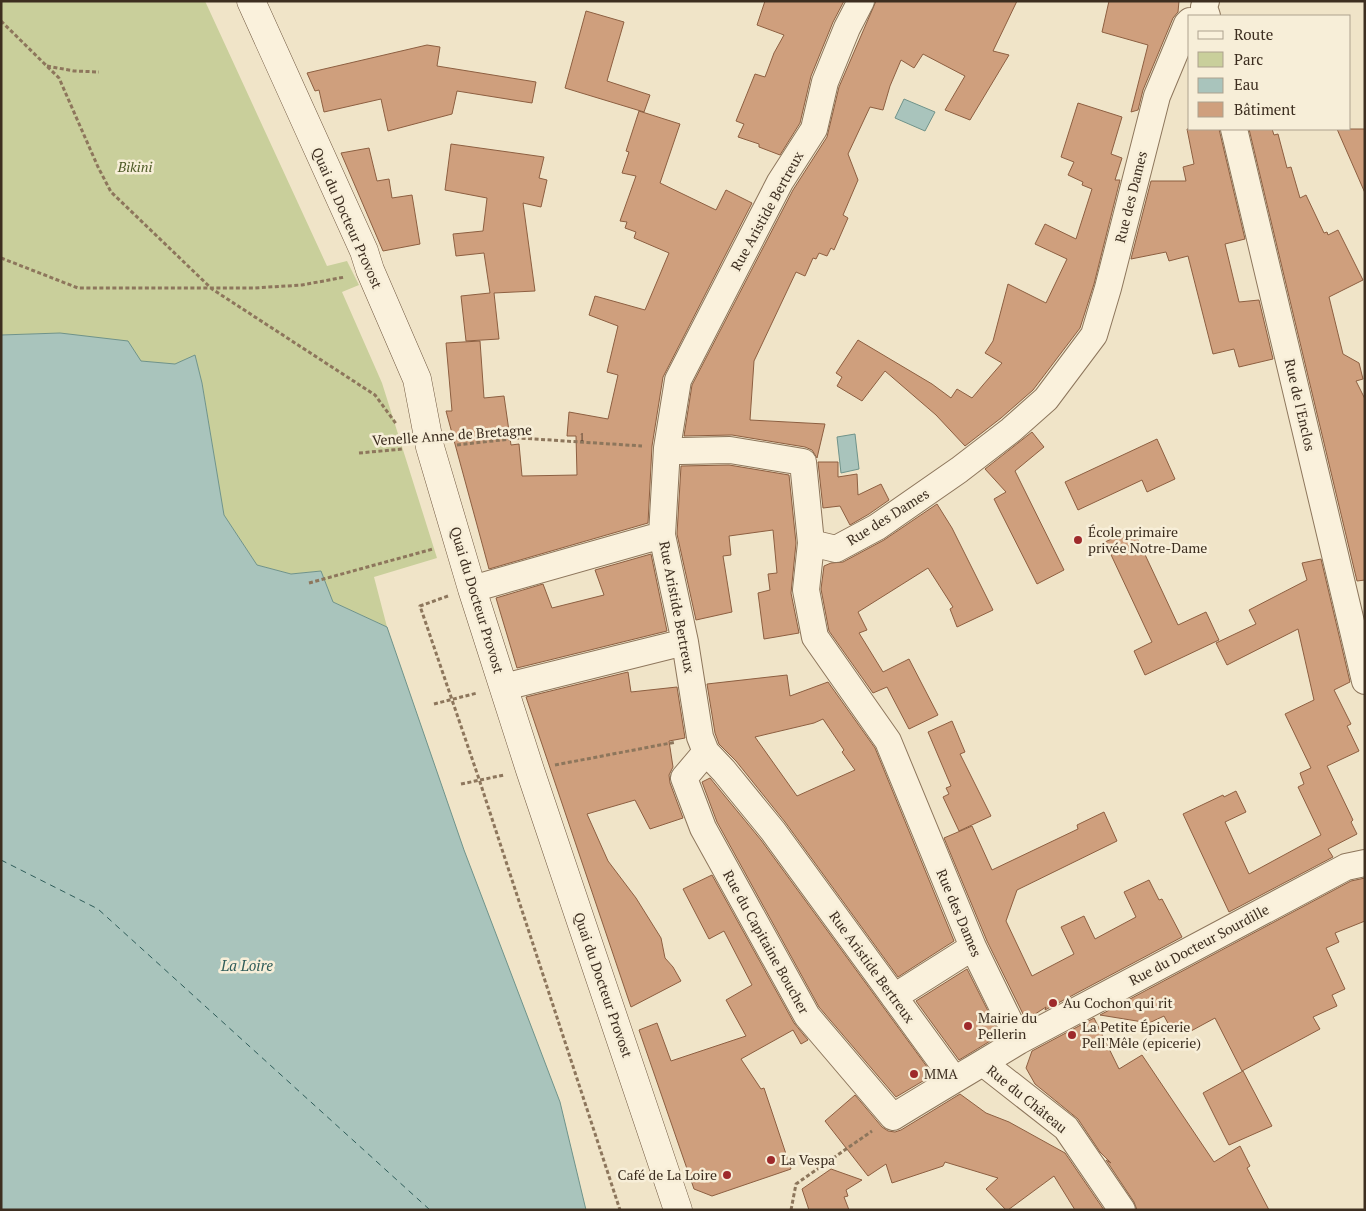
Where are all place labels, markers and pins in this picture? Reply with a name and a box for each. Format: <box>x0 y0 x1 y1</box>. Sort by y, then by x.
place label: École primaire privée Notre-Dame <box>1088 522 1207 557</box>
marker: École primaire privée Notre-Dame <box>1072 534 1084 546</box>
place label: Au Cochon qui rit <box>1063 993 1174 1012</box>
marker: Au Cochon qui rit <box>1047 997 1059 1009</box>
place label: Mairie du Pellerin <box>978 1008 1037 1043</box>
place label: La Petite Épicerie Pell'Mêle (epicerie) <box>1082 1017 1201 1052</box>
marker: Mairie du Pellerin <box>962 1020 974 1032</box>
marker: La Petite Épicerie Pell'Mêle (epicerie) <box>1066 1029 1078 1041</box>
place label: MMA <box>924 1064 958 1083</box>
marker: MMA <box>908 1068 920 1080</box>
place label: La Vespa <box>781 1150 835 1169</box>
marker: La Vespa <box>765 1154 777 1166</box>
place label: Café de La Loire <box>618 1165 717 1184</box>
marker: Café de La Loire <box>721 1169 733 1181</box>

